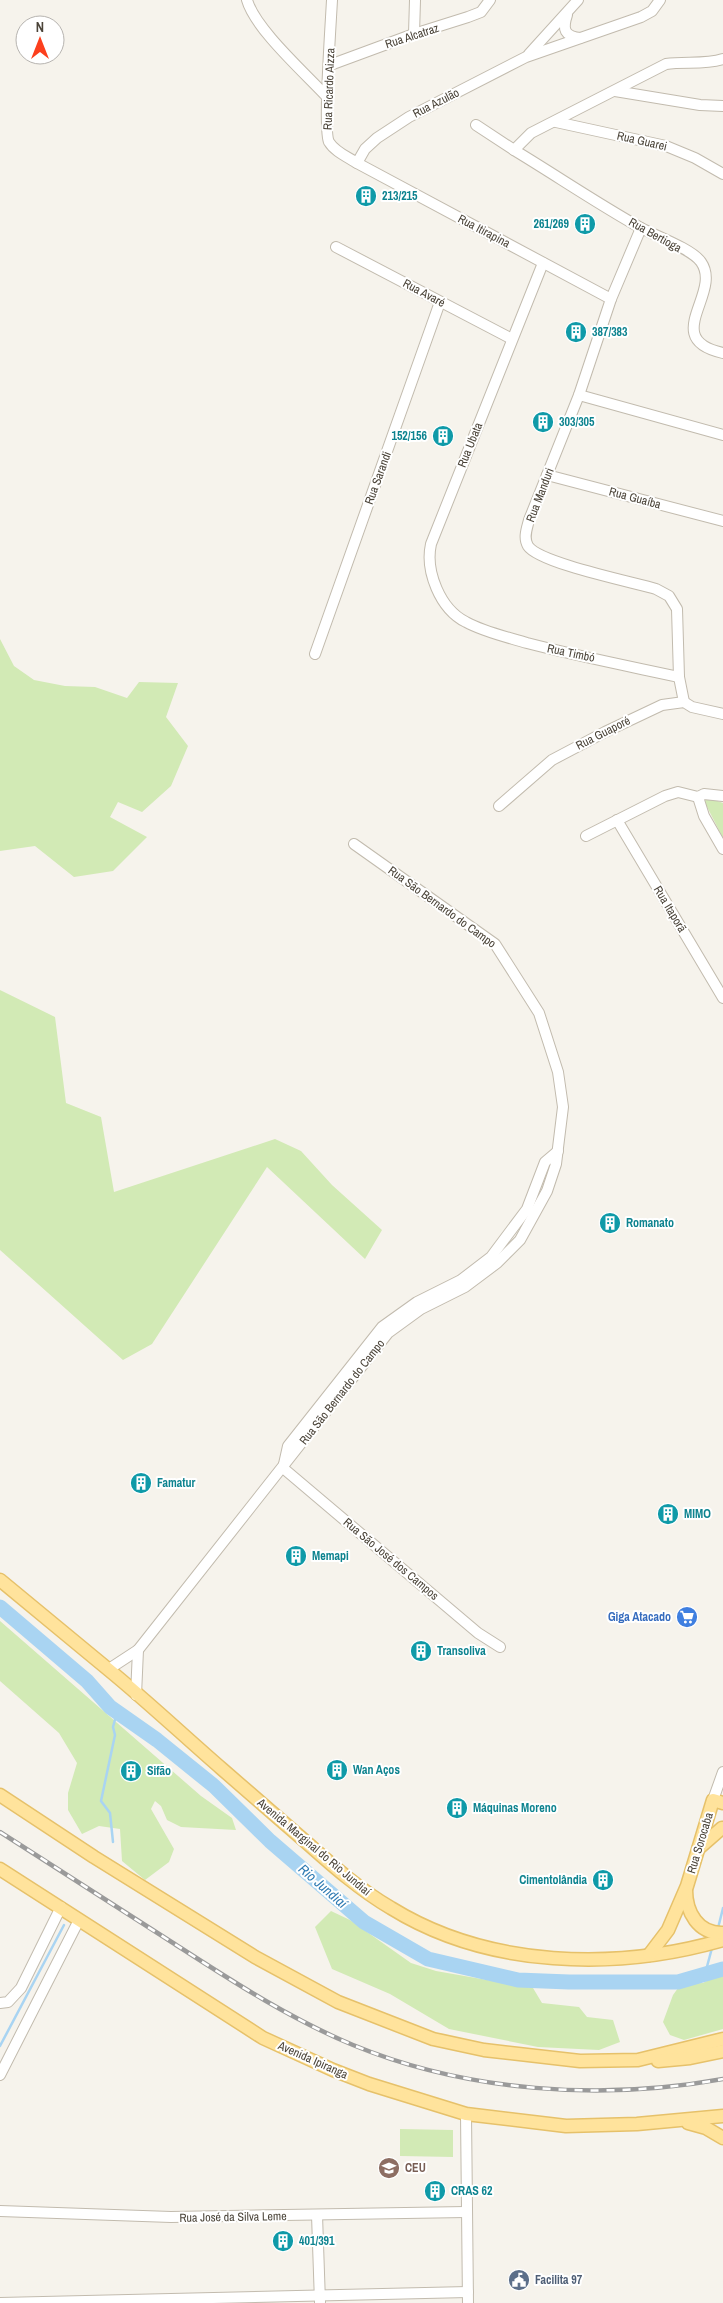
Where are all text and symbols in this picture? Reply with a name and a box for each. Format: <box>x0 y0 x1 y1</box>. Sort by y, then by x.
north arrow <box>15 15 65 65</box>
text: N <box>36 18 44 36</box>
street label: Rua Alcatraz <box>383 20 441 52</box>
street label: Rua Ricardo Aizza <box>320 47 338 130</box>
street label: Rua Azulão <box>410 84 462 122</box>
street label: Rua Guarei <box>615 127 669 155</box>
building icon: 213/215 <box>354 184 378 208</box>
place label: 213/215 <box>382 188 418 204</box>
street label: Rua Itirapina <box>455 211 513 252</box>
building icon: 261/269 <box>573 212 597 236</box>
street label: Rua Bertioga <box>626 214 685 256</box>
place label: 261/269 <box>533 216 570 232</box>
street label: Rua Avaré <box>400 275 448 311</box>
building icon: 387/383 <box>564 320 588 344</box>
place label: 387/383 <box>592 324 628 340</box>
building icon: 303/305 <box>531 410 555 434</box>
place label: 303/305 <box>559 414 595 430</box>
street label: Rua Ubata <box>454 420 486 470</box>
building icon: 152/156 <box>431 424 455 448</box>
place label: 152/156 <box>391 428 428 444</box>
street label: Rua Sarandi <box>361 449 395 507</box>
street label: Rua Manduri <box>522 466 558 524</box>
street label: Rua Guaíba <box>607 483 663 513</box>
street label: Rua Timbó <box>546 640 596 666</box>
street label: Rua Guaporé <box>573 712 633 754</box>
street label: Rua São Bernardo do Campo <box>385 862 499 952</box>
street label: Rua Itaporã <box>650 883 690 936</box>
building icon: Romanato <box>598 1211 622 1235</box>
place label: Romanato <box>626 1215 674 1231</box>
street label: Rua São Bernardo do Campo <box>296 1336 388 1448</box>
building icon: Famatur <box>129 1471 153 1495</box>
place label: Famatur <box>157 1475 196 1491</box>
building icon: MIMO <box>656 1502 680 1526</box>
place label: MIMO <box>684 1506 711 1522</box>
street label: Rua São José dos Campos <box>340 1514 442 1604</box>
building icon: Memapi <box>284 1544 308 1568</box>
place label: Memapi <box>312 1548 349 1564</box>
supermarket icon: Giga Atacado <box>675 1605 699 1629</box>
place label: Giga Atacado <box>608 1609 671 1625</box>
building icon: Transoliva <box>409 1639 433 1663</box>
place label: Transoliva <box>437 1643 486 1659</box>
building icon: Wan Aços <box>325 1758 349 1782</box>
building icon: Sifão <box>119 1759 143 1783</box>
place label: Wan Aços <box>353 1762 400 1778</box>
place label: Sifão <box>147 1763 171 1779</box>
street label: Avenida Marginal do Rio Jundiaí <box>254 1795 374 1899</box>
building icon: Máquinas Moreno <box>445 1796 469 1820</box>
place label: Máquinas Moreno <box>473 1800 557 1816</box>
street label: Rua Sorocaba <box>683 1810 717 1875</box>
water label: Rio Jundiaí <box>295 1860 351 1912</box>
building icon: Cimentolândia <box>591 1868 615 1892</box>
place label: Cimentolândia <box>519 1872 588 1888</box>
street label: Avenida Ipiranga <box>275 2037 351 2083</box>
school or university icon: CEU <box>377 2156 401 2180</box>
place label: CEU <box>405 2160 426 2176</box>
building icon: CRAS 62 <box>423 2179 447 2203</box>
place label: CRAS 62 <box>451 2183 493 2199</box>
street label: Rua José da Silva Leme <box>179 2208 287 2226</box>
building icon: 401/391 <box>271 2229 295 2253</box>
place label: 401/391 <box>299 2233 335 2249</box>
public building icon: Facilita 97 <box>507 2268 531 2292</box>
place label: Facilita 97 <box>535 2272 583 2288</box>

